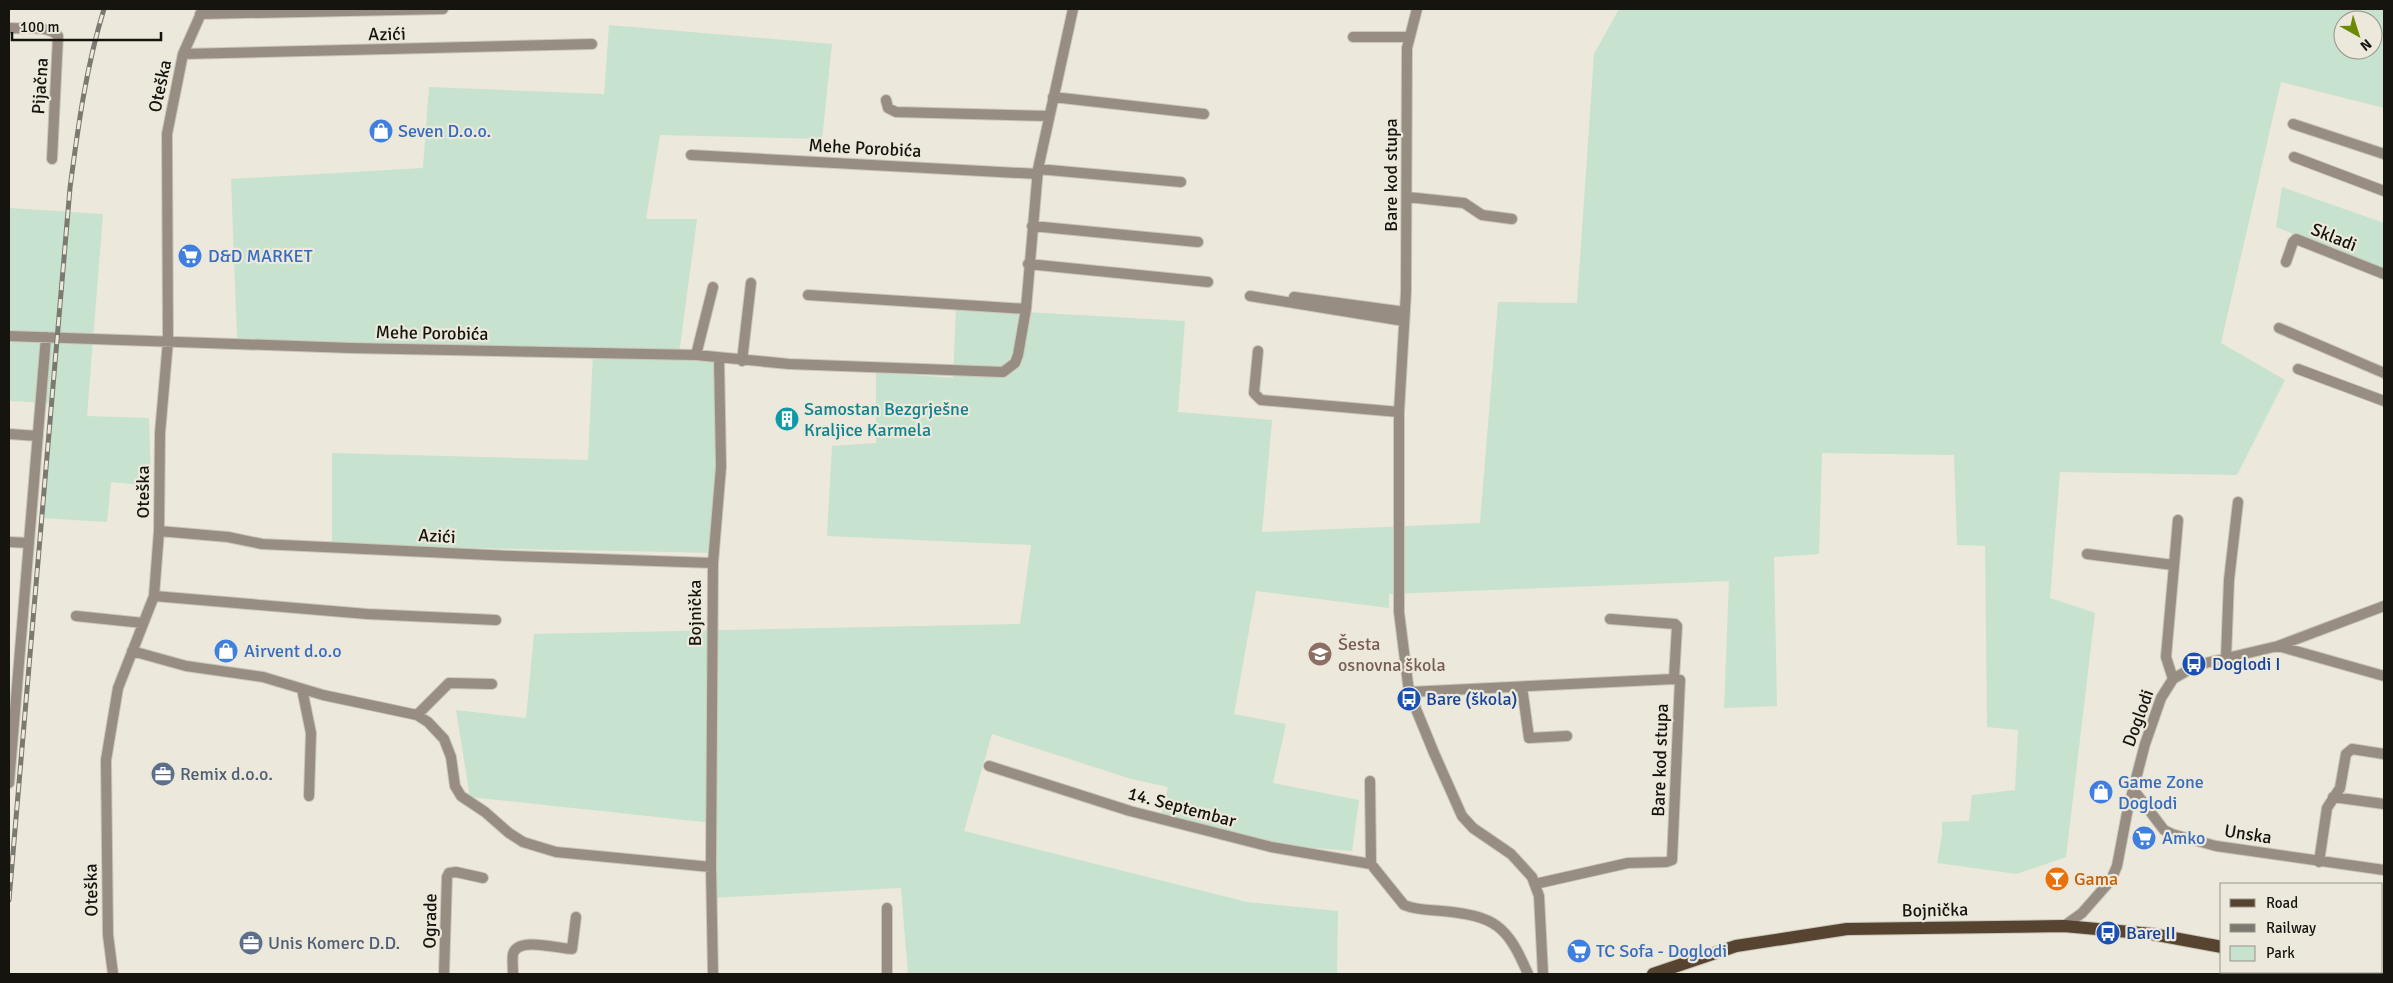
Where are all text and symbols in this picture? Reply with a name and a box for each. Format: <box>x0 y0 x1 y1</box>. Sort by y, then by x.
scale bar <box>12 10 161 42</box>
north arrow <box>2333 10 2383 60</box>
text: 100 m <box>20 18 60 36</box>
street label: Azići <box>368 23 406 45</box>
text: N <box>2357 35 2375 54</box>
street label: Pijačna <box>27 57 53 115</box>
street label: Oteška <box>144 58 176 114</box>
shop icon: Seven D.o.o. <box>368 118 394 144</box>
street label: Bare kod stupa <box>1380 118 1402 232</box>
place label: Seven D.o.o. <box>398 120 491 142</box>
street label: Mehe Porobića <box>808 134 922 162</box>
street label: Skladi <box>2308 218 2360 256</box>
supermarket icon: D&D MARKET <box>177 243 203 269</box>
place label: D&D MARKET <box>208 245 313 267</box>
street label: Mehe Porobića <box>375 321 489 345</box>
place label: Samostan Bezgrješne Kraljice Karmela <box>804 398 969 441</box>
building icon: Samostan Bezgrješne Kraljice Karmela <box>774 406 800 432</box>
street label: Oteška <box>132 465 154 519</box>
street label: Azići <box>418 524 456 548</box>
street label: Bojnička <box>684 580 706 646</box>
place label: Šesta osnovna škola <box>1338 633 1446 676</box>
shop icon: Airvent d.o.o <box>213 638 239 664</box>
place label: Airvent d.o.o <box>244 640 342 662</box>
school or university icon: Šesta osnovna škola <box>1307 641 1333 667</box>
bus stop icon: Doglodi I <box>2181 651 2207 677</box>
place label: Doglodi I <box>2212 653 2281 675</box>
bus stop icon: Bare (škola) <box>1396 686 1422 712</box>
street label: Doglodi <box>2118 686 2158 750</box>
place label: Bare (škola) <box>1426 688 1518 710</box>
street label: Bare kod stupa <box>1647 703 1673 817</box>
office icon: Remix d.o.o. <box>150 761 176 787</box>
place label: Remix d.o.o. <box>180 763 273 785</box>
place label: Game Zone Doglodi <box>2118 771 2204 814</box>
shop icon: Game Zone Doglodi <box>2088 779 2114 805</box>
street label: 14. Septembar <box>1125 782 1239 832</box>
street label: Unska <box>2223 819 2273 849</box>
supermarket icon: Amko <box>2131 825 2157 851</box>
place label: Amko <box>2162 827 2205 849</box>
street label: Oteška <box>80 863 102 917</box>
bar icon: Gama <box>2044 866 2070 892</box>
place label: Gama <box>2074 868 2118 890</box>
legend <box>2220 883 2383 973</box>
street label: Ograde <box>419 893 441 949</box>
text: Road <box>2266 894 2298 912</box>
street label: Bojnička <box>1902 898 1968 922</box>
text: Railway <box>2266 919 2316 937</box>
bus stop icon: Bare II <box>2095 920 2121 946</box>
place label: Bare II <box>2126 922 2176 944</box>
office icon: Unis Komerc D.D. <box>238 930 264 956</box>
place label: Unis Komerc D.D. <box>268 932 400 954</box>
supermarket icon: TC Sofa - Doglodi <box>1566 938 1592 964</box>
place label: TC Sofa - Doglodi <box>1596 940 1727 962</box>
text: Park <box>2266 944 2295 962</box>

